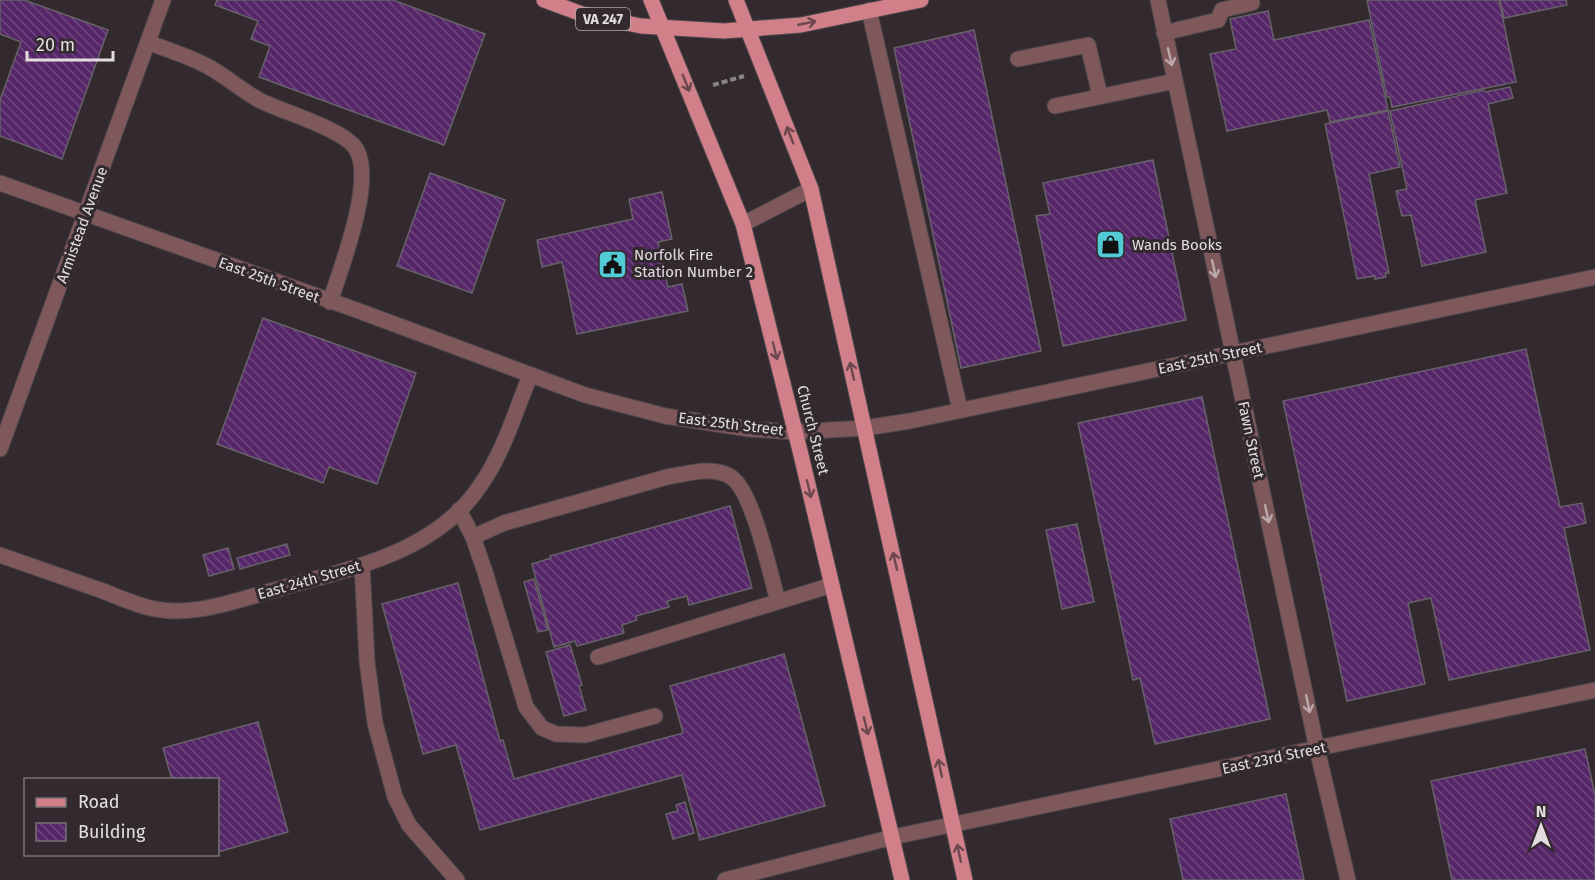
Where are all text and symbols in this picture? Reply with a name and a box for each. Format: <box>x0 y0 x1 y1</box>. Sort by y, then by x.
road number: VA 247 <box>576 8 630 30</box>
one-way arrow <box>797 17 817 28</box>
scale bar <box>27 24 112 62</box>
text: 20 m <box>36 34 75 56</box>
one-way arrow <box>1164 48 1176 67</box>
one-way arrow <box>681 74 692 92</box>
one-way arrow <box>784 126 795 145</box>
street label: Armistead Avenue <box>53 164 111 286</box>
shop icon: Wands Books <box>1095 229 1127 261</box>
place label: Wands Books <box>1132 236 1222 254</box>
place label: Norfolk Fire Station Number 2 <box>634 246 753 281</box>
public building icon: Norfolk Fire Station Number 2 <box>597 248 629 280</box>
street label: East 25th Street <box>216 253 322 307</box>
one-way arrow <box>1209 259 1221 278</box>
street label: East 25th Street <box>1156 338 1264 378</box>
one-way arrow <box>769 341 781 360</box>
one-way arrow <box>846 361 858 380</box>
street label: Church Street <box>793 383 833 477</box>
street label: Fawn Street <box>1234 400 1268 481</box>
street label: East 25th Street <box>677 409 785 439</box>
one-way arrow <box>804 479 816 498</box>
one-way arrow <box>1262 503 1273 523</box>
one-way arrow <box>888 552 900 571</box>
street label: East 24th Street <box>256 557 363 603</box>
one-way arrow <box>1303 694 1314 714</box>
one-way arrow <box>860 716 872 735</box>
street label: East 23rd Street <box>1220 738 1328 778</box>
one-way arrow <box>934 759 946 778</box>
legend <box>24 778 219 856</box>
text: Road <box>78 791 120 813</box>
north arrow <box>1511 796 1571 856</box>
text: N <box>1536 802 1546 821</box>
text: Building <box>78 821 146 843</box>
one-way arrow <box>953 843 964 863</box>

